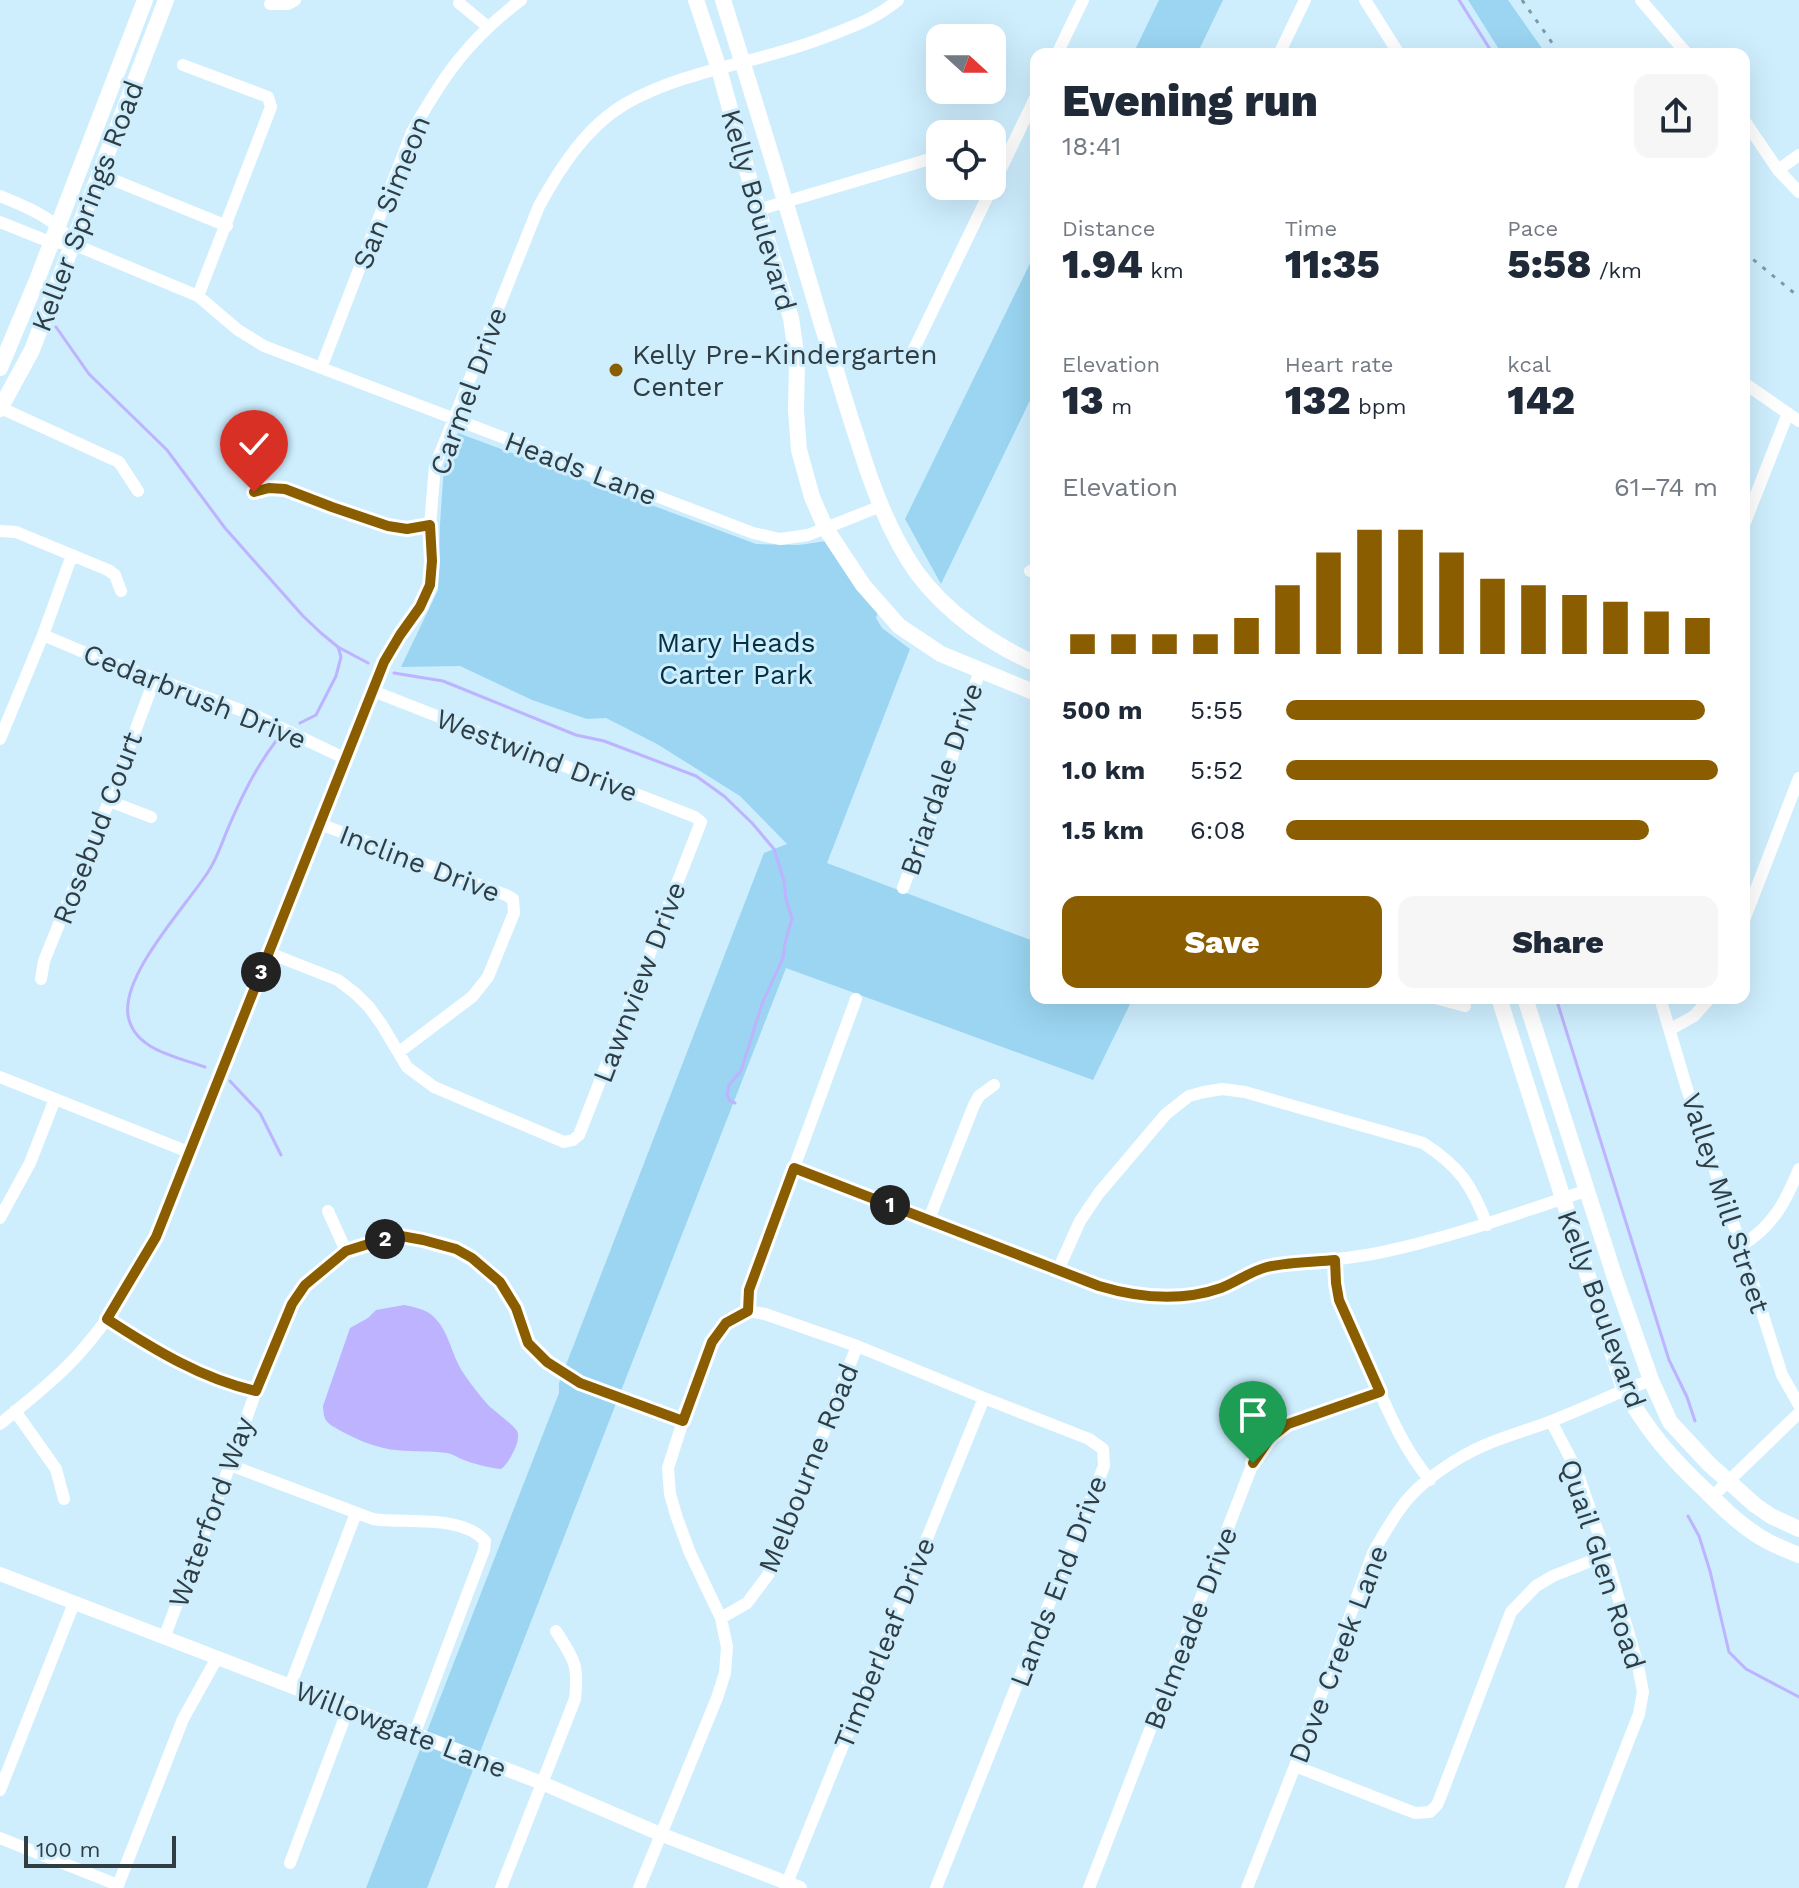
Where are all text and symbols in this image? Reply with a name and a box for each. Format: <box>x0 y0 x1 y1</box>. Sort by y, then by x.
north arrow <box>926 24 1006 104</box>
map controls <box>926 24 1006 200</box>
button: share <box>1634 74 1718 158</box>
text: Evening run <box>1062 75 1318 127</box>
street label: Keller Springs Road <box>24 76 151 336</box>
street label: Kelly Boulevard <box>714 105 803 315</box>
street label: San Simeon <box>346 111 437 274</box>
button: locate <box>926 120 1006 200</box>
text: 18:41 <box>1062 131 1121 161</box>
text: Distance <box>1062 216 1156 241</box>
text: Time <box>1285 216 1337 241</box>
text: Pace <box>1507 216 1558 241</box>
text: 1.94 <box>1062 241 1143 288</box>
text: 11:35 <box>1285 241 1380 288</box>
text: 5:58 <box>1507 241 1591 288</box>
text: km <box>1143 258 1184 283</box>
text: /km <box>1591 258 1642 283</box>
street label: Carmel Drive <box>423 303 514 480</box>
place label: Kelly Pre-Kindergarten Center <box>632 338 938 403</box>
text: Elevation <box>1062 352 1160 377</box>
text: Heart rate <box>1285 352 1393 377</box>
text: kcal <box>1507 352 1551 377</box>
marker: Kelly Pre-Kindergarten Center <box>607 361 625 379</box>
text: 13 <box>1062 377 1104 424</box>
text: 132 <box>1285 377 1350 424</box>
text: 142 <box>1507 377 1575 424</box>
text: m <box>1104 394 1132 419</box>
text: bpm <box>1350 394 1406 419</box>
pin <box>220 410 288 492</box>
icon: check <box>232 422 276 466</box>
street label: Heads Lane <box>500 424 662 513</box>
text: Elevation <box>1062 472 1178 502</box>
text: 61–74 m <box>1614 472 1718 502</box>
park label: Mary Heads Carter Park <box>657 626 815 691</box>
street label: Cedarbrush Drive <box>78 637 311 756</box>
street label: Briardale Drive <box>893 679 990 880</box>
text: 500 m <box>1062 695 1143 725</box>
text: 5:55 <box>1190 695 1243 725</box>
street label: Westwind Drive <box>431 702 642 809</box>
street label: Rosebud Court <box>46 727 149 929</box>
text: 1.0 km <box>1062 755 1145 785</box>
text: 5:52 <box>1190 755 1243 785</box>
text: 1.5 km <box>1062 815 1144 845</box>
text: 6:08 <box>1190 815 1246 845</box>
street label: Incline Drive <box>335 818 505 909</box>
street label: Lawnview Drive <box>586 877 693 1087</box>
button: Save <box>1062 896 1382 988</box>
button: Share <box>1398 896 1718 988</box>
pin: 3 <box>241 952 281 992</box>
text: 3 <box>254 959 268 984</box>
street label: Valley Mill Street <box>1674 1089 1777 1318</box>
pin: 1 <box>870 1185 910 1225</box>
text: 1 <box>885 1192 895 1217</box>
street label: Kelly Boulevard <box>1550 1206 1653 1413</box>
pin: 2 <box>365 1219 405 1259</box>
text: 2 <box>378 1226 392 1251</box>
street label: Melbourne Road <box>751 1359 866 1578</box>
pin <box>1219 1381 1287 1463</box>
icon: arrive <box>1231 1393 1275 1437</box>
street label: Waterford Way <box>162 1412 261 1612</box>
street label: Quail Glen Road <box>1553 1455 1652 1673</box>
street label: Lands End Drive <box>1003 1471 1114 1692</box>
street label: Belmeade Drive <box>1137 1522 1244 1734</box>
street label: Timberleaf Drive <box>827 1533 942 1754</box>
street label: Dove Creek Lane <box>1282 1541 1395 1768</box>
street label: Willowgate Lane <box>290 1674 511 1785</box>
scale bar <box>24 1832 176 1868</box>
text: 100 m <box>36 1837 100 1862</box>

